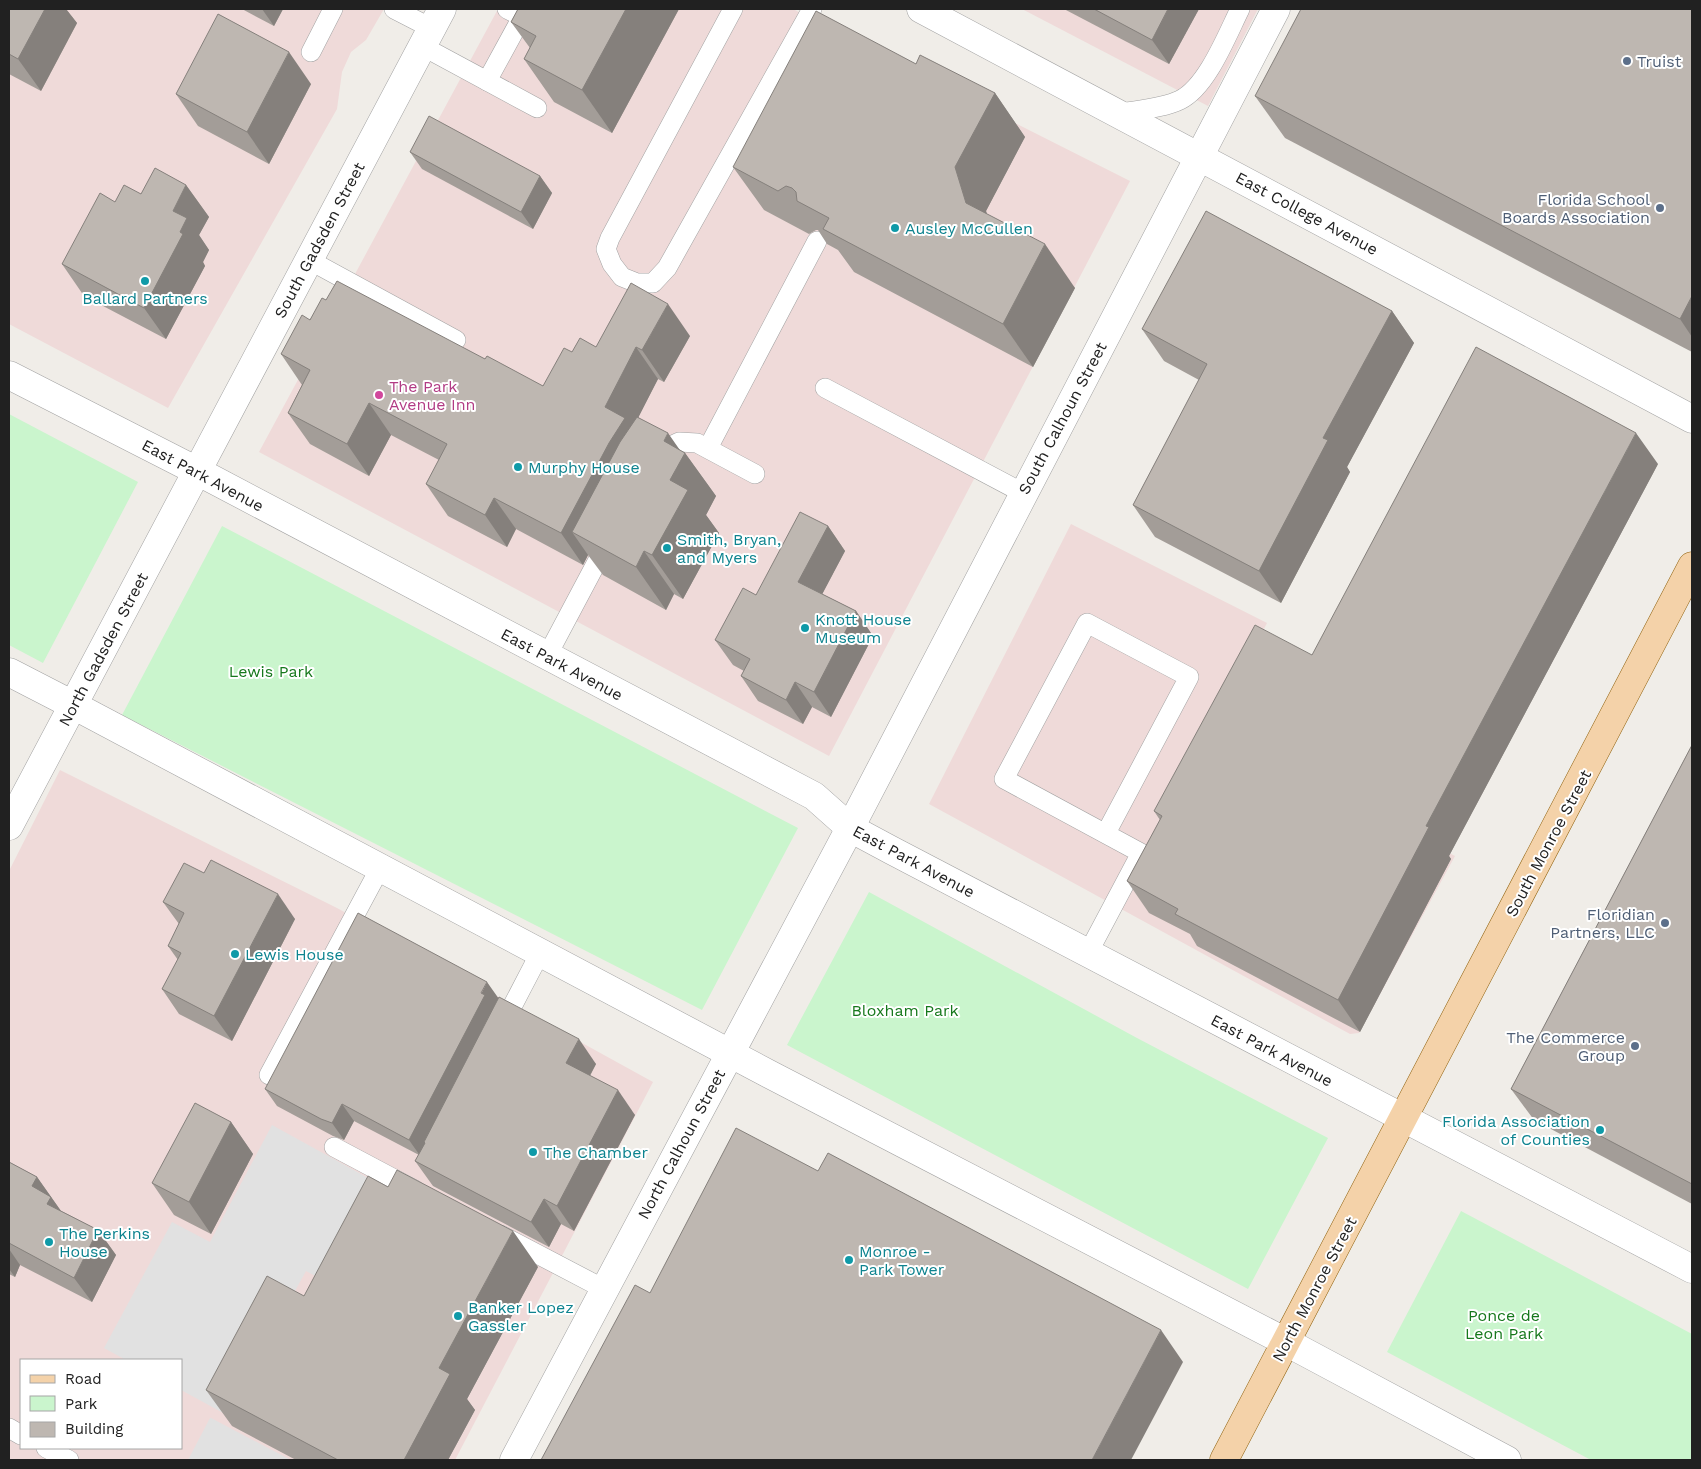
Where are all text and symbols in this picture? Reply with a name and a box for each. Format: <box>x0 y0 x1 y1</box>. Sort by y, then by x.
place label: Truist <box>1637 52 1682 71</box>
marker: Truist <box>1621 55 1633 67</box>
street label: South Gadsden Street <box>270 159 369 321</box>
street label: East College Avenue <box>1232 168 1381 259</box>
place label: Florida School Boards Association <box>1502 190 1650 227</box>
marker: Florida School Boards Association <box>1654 202 1666 214</box>
place label: Ausley McCullen <box>905 219 1033 238</box>
marker: Ausley McCullen <box>889 222 901 234</box>
marker: Ballard Partners <box>139 275 151 287</box>
place label: Ballard Partners <box>82 289 208 308</box>
street label: South Calhoun Street <box>1014 339 1111 498</box>
place label: The Park Avenue Inn <box>389 377 476 414</box>
marker: The Park Avenue Inn <box>373 389 385 401</box>
street label: East Park Avenue <box>139 435 267 516</box>
place label: Murphy House <box>528 458 640 477</box>
marker: Murphy House <box>512 461 524 473</box>
place label: Smith, Bryan, and Myers <box>677 530 781 567</box>
marker: Smith, Bryan, and Myers <box>661 542 673 554</box>
street label: North Gadsden Street <box>55 569 152 729</box>
place label: Knott House Museum <box>815 610 911 647</box>
marker: Knott House Museum <box>799 622 811 634</box>
street label: East Park Avenue <box>498 624 626 705</box>
park label: Lewis Park <box>229 662 313 681</box>
street label: South Monroe Street <box>1502 766 1595 920</box>
street label: East Park Avenue <box>850 821 978 902</box>
place label: Floridian Partners, LLC <box>1550 905 1655 942</box>
marker: Floridian Partners, LLC <box>1659 917 1671 929</box>
place label: Lewis House <box>245 945 344 964</box>
marker: Lewis House <box>229 948 241 960</box>
park label: Bloxham Park <box>851 1001 959 1020</box>
street label: East Park Avenue <box>1208 1010 1336 1091</box>
place label: The Commerce Group <box>1506 1028 1625 1065</box>
marker: The Commerce Group <box>1629 1040 1641 1052</box>
street label: North Calhoun Street <box>634 1066 729 1222</box>
place label: Florida Association of Counties <box>1442 1112 1590 1149</box>
marker: Florida Association of Counties <box>1594 1124 1606 1136</box>
place label: The Chamber <box>543 1143 648 1162</box>
marker: The Chamber <box>527 1146 539 1158</box>
street label: North Monroe Street <box>1268 1213 1361 1365</box>
place label: The Perkins House <box>59 1224 150 1261</box>
marker: The Perkins House <box>43 1236 55 1248</box>
place label: Monroe - Park Tower <box>859 1242 945 1279</box>
marker: Monroe - Park Tower <box>843 1254 855 1266</box>
place label: Banker Lopez Gassler <box>468 1298 574 1335</box>
park label: Ponce de Leon Park <box>1465 1306 1543 1343</box>
marker: Banker Lopez Gassler <box>452 1310 464 1322</box>
legend <box>20 1359 182 1449</box>
text: Road <box>65 1370 102 1388</box>
text: Park <box>65 1395 98 1413</box>
text: Building <box>65 1420 123 1438</box>

